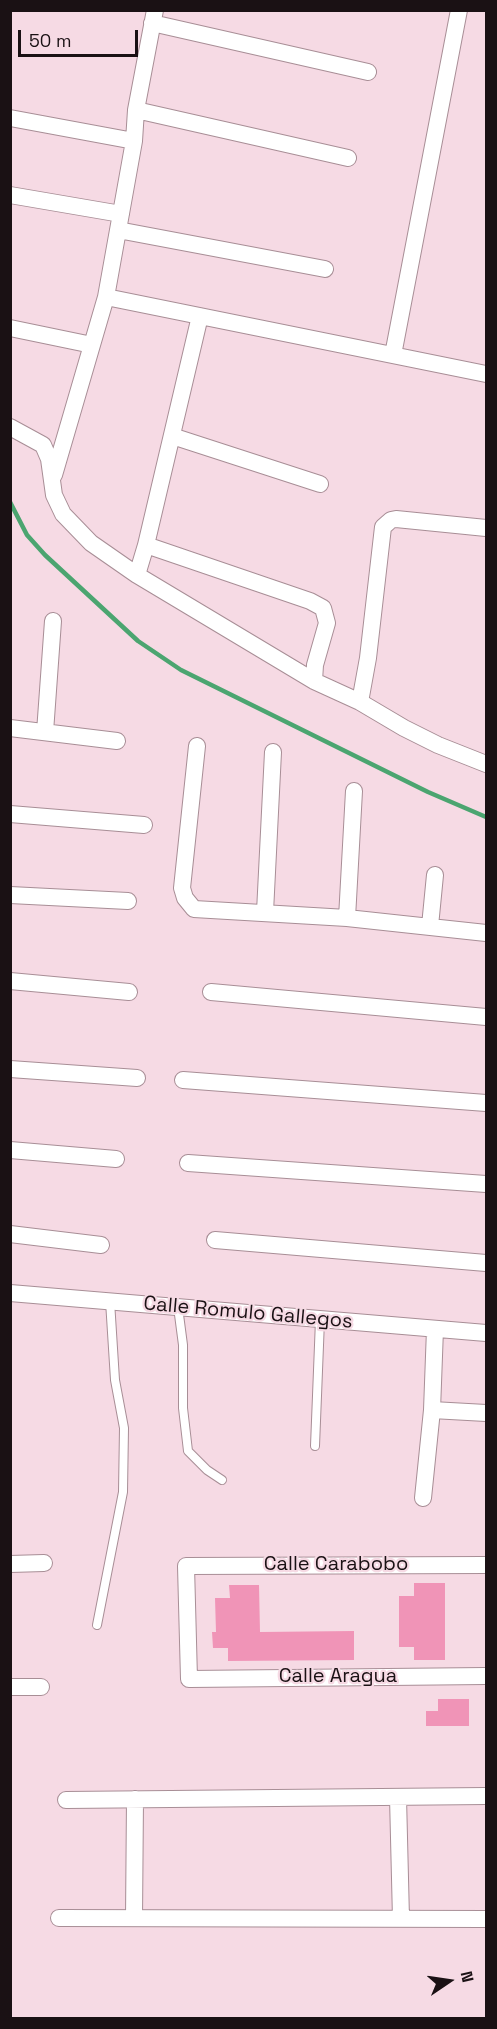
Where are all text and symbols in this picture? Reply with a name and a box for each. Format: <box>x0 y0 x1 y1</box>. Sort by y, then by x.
scale bar <box>21 18 141 56</box>
text: 50 m <box>29 29 71 52</box>
street label: Calle Romulo Gallegos <box>142 1292 354 1334</box>
street label: Calle Carabobo <box>264 1553 408 1577</box>
street label: Calle Aragua <box>279 1665 397 1689</box>
north arrow <box>419 1951 479 2011</box>
text: N <box>456 1969 478 1984</box>

